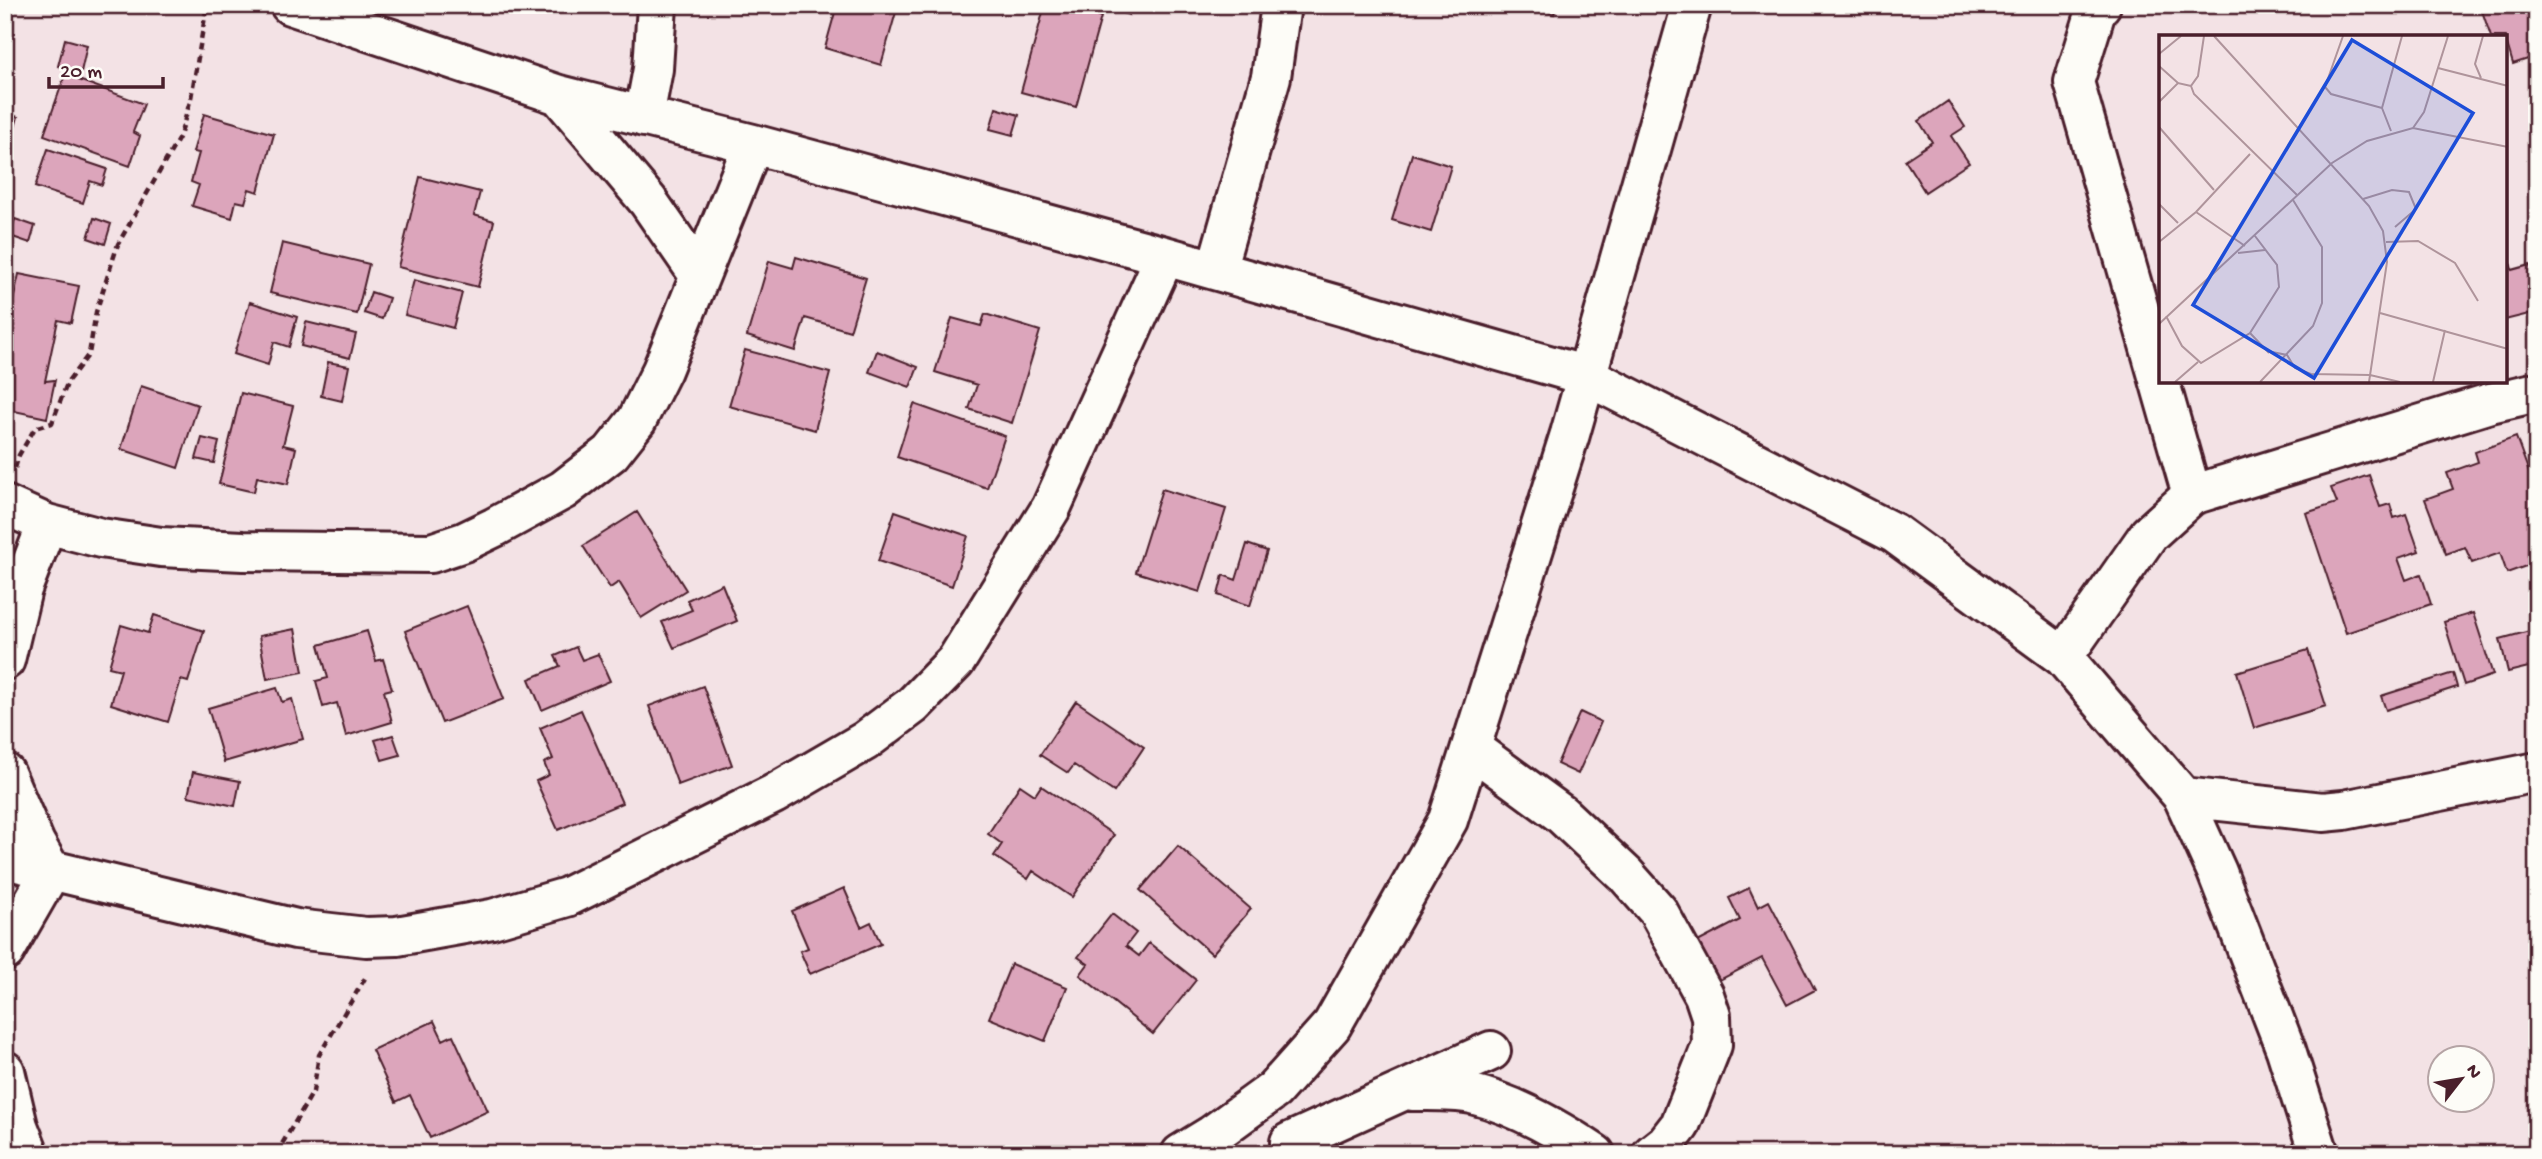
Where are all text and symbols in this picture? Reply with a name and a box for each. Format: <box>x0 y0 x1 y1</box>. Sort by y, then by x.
inset map <box>2159 35 2507 383</box>
scale bar <box>49 46 163 90</box>
text: 20 m <box>60 61 102 86</box>
north arrow <box>2426 1044 2496 1114</box>
text: N <box>2460 1061 2486 1083</box>

